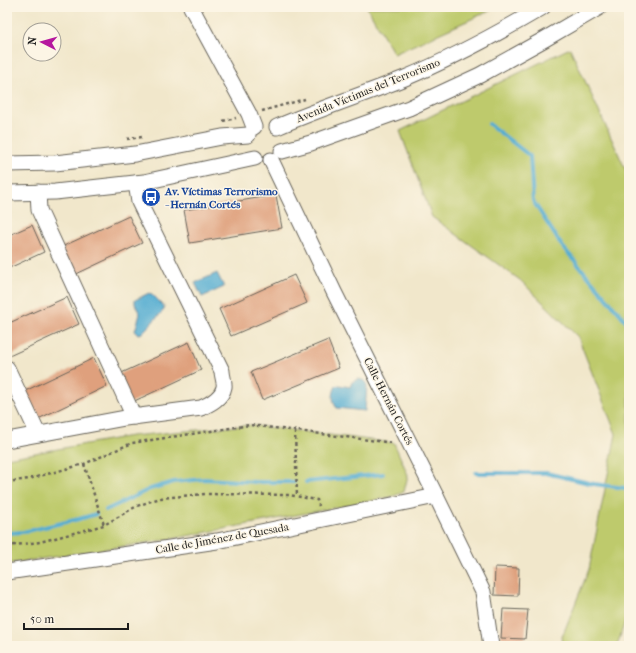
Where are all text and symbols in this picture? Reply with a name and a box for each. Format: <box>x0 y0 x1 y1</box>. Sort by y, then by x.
north arrow <box>22 22 62 62</box>
text: N <box>26 36 40 46</box>
street label: Avenida Víctimas del Terrorismo <box>294 56 442 126</box>
place label: Av. Víctimas Terrorismo - Hernán Cortés <box>164 185 278 211</box>
bus stop icon: Av. Víctimas Terrorismo - Hernán Cortés <box>140 186 162 208</box>
street label: Calle Hernán Cortés <box>361 355 416 447</box>
street label: Calle de Jiménez de Quesada <box>154 520 291 557</box>
scale bar <box>24 605 128 631</box>
text: 50 m <box>30 612 54 626</box>

